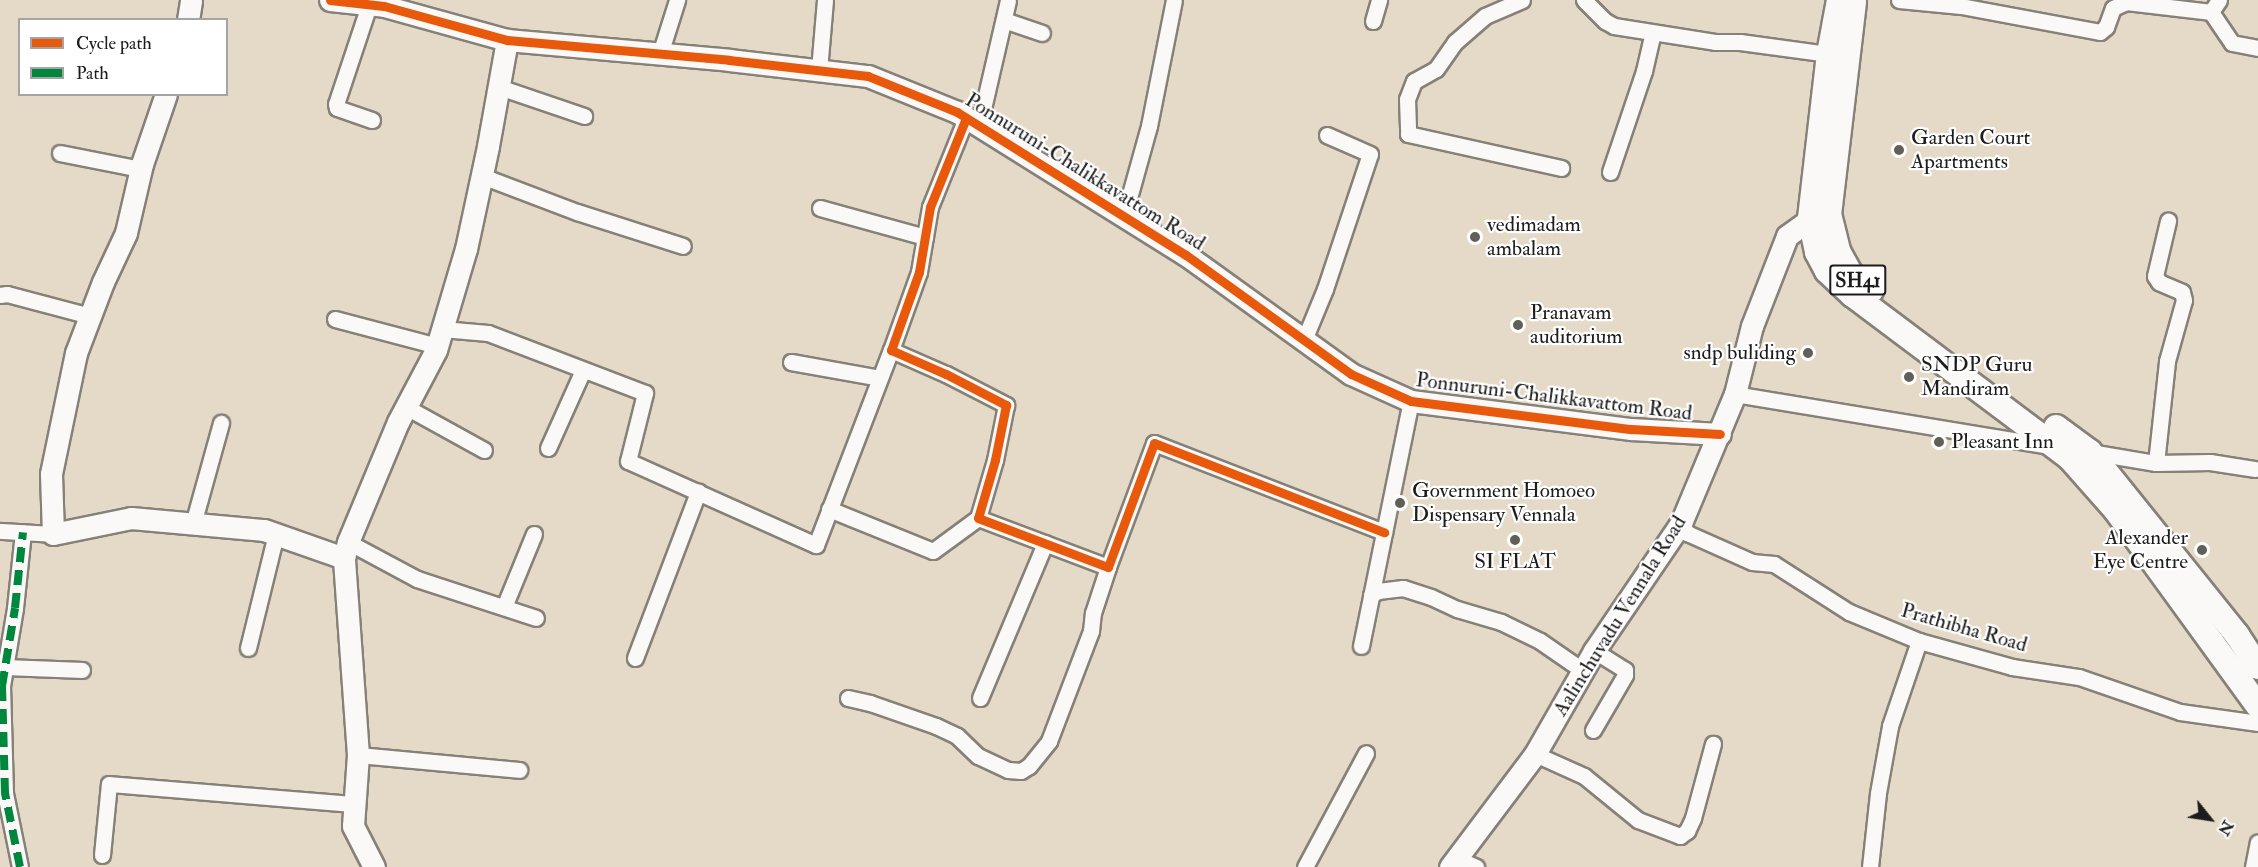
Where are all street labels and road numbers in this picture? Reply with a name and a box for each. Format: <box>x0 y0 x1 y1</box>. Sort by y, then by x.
street label: Ponnuruni-Chalikkavattom Road <box>960 88 1210 256</box>
road number: SH41 <box>1828 263 1888 297</box>
street label: Ponnuruni-Chalikkavattom Road <box>1414 368 1694 426</box>
street label: Aalinchuvadu Vennala Road <box>1548 511 1692 721</box>
street label: Prathibha Road <box>1898 598 2030 658</box>

